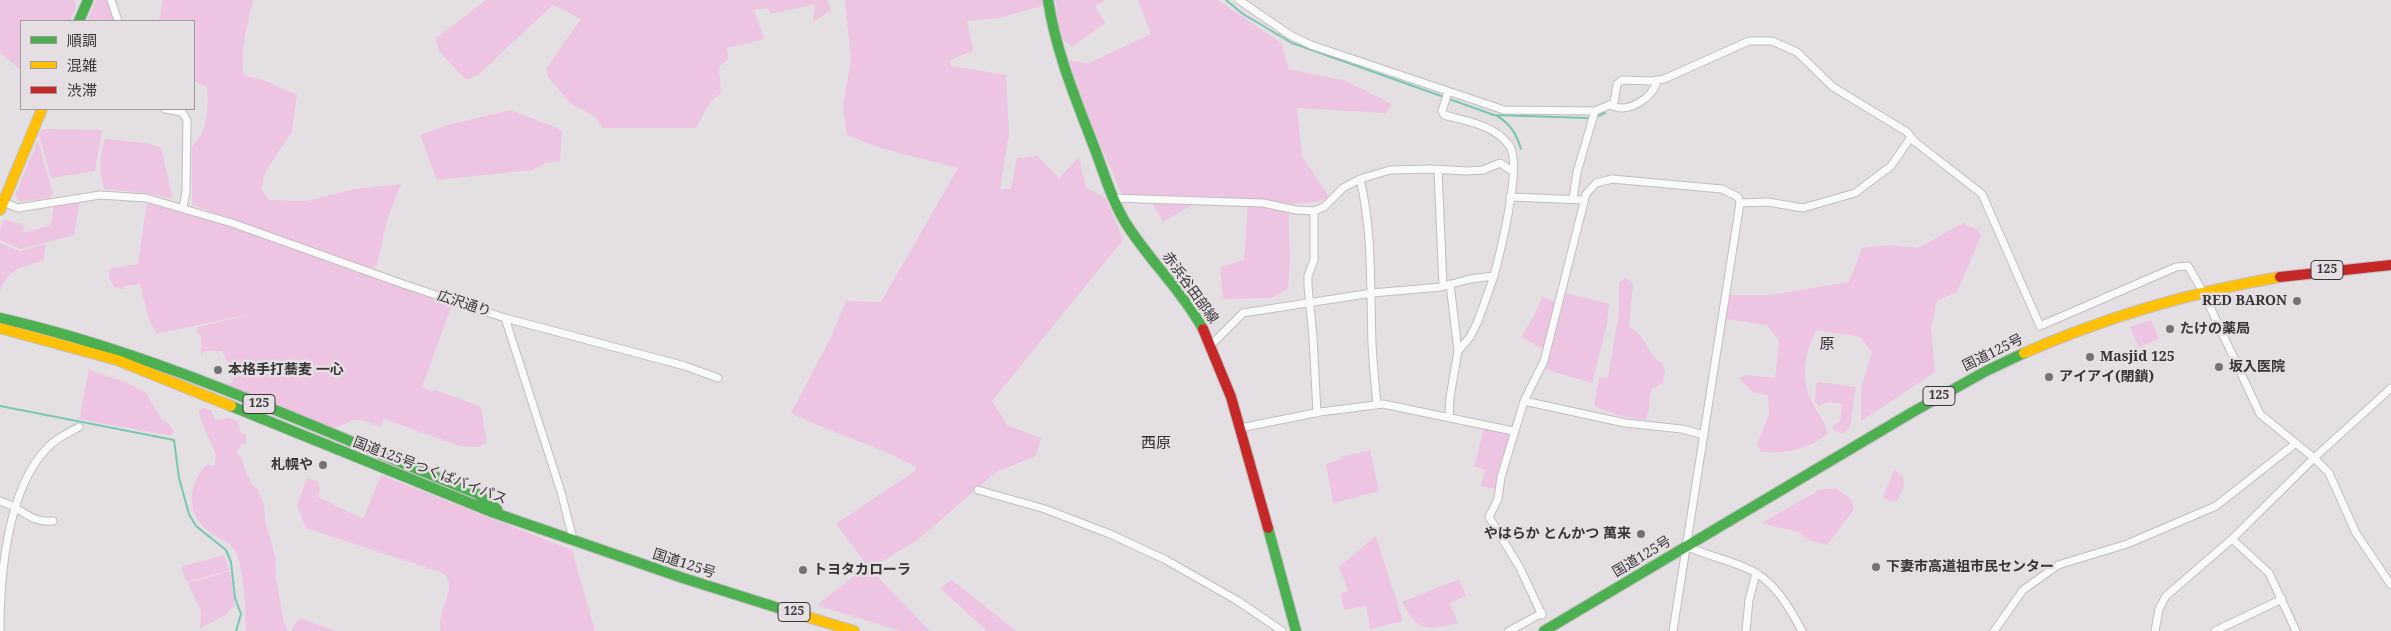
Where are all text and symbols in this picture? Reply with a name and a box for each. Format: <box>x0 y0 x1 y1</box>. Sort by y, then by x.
legend <box>20 20 195 110</box>
text: 順調 <box>67 30 97 50</box>
text: 混雑 <box>67 55 97 75</box>
text: 渋滞 <box>67 80 97 100</box>
street label: 赤浜谷田部線 <box>1159 249 1221 327</box>
road number: 125 <box>2311 260 2343 280</box>
street label: 広沢通り <box>435 287 493 321</box>
place label: RED BARON <box>2202 293 2287 309</box>
marker: RED BARON <box>2291 295 2303 307</box>
place label: たけの薬局 <box>2180 321 2250 337</box>
marker: たけの薬局 <box>2164 323 2176 335</box>
street label: 国道125号 <box>1960 331 2026 375</box>
district label: 原 <box>1820 336 1834 354</box>
place label: Masjid 125 <box>2100 349 2175 365</box>
marker: Masjid 125 <box>2084 351 2096 363</box>
place label: 坂入医院 <box>2229 359 2285 375</box>
marker: 坂入医院 <box>2213 361 2225 373</box>
place label: 本格手打蕎麦 一心 <box>228 362 344 378</box>
marker: 本格手打蕎麦 一心 <box>212 364 224 376</box>
place label: アイアイ(閉鎖) <box>2059 369 2154 385</box>
marker: アイアイ(閉鎖) <box>2043 371 2055 383</box>
road number: 125 <box>1923 386 1955 406</box>
road number: 125 <box>243 394 275 414</box>
street label: 国道125号つくばバイパス <box>351 434 509 508</box>
district label: 西原 <box>1141 435 1171 453</box>
place label: 札幌や <box>271 457 313 473</box>
marker: 札幌や <box>317 459 329 471</box>
place label: やはらか とんかつ 萬来 <box>1484 526 1631 542</box>
marker: やはらか とんかつ 萬来 <box>1635 528 1647 540</box>
street label: 国道125号 <box>1610 533 1674 581</box>
street label: 国道125号 <box>650 546 718 582</box>
place label: 下妻市高道祖市民センター <box>1886 559 2054 575</box>
marker: 下妻市高道祖市民センター <box>1870 561 1882 573</box>
place label: トヨタカローラ <box>813 562 911 578</box>
marker: トヨタカローラ <box>797 564 809 576</box>
road number: 125 <box>778 602 810 622</box>

